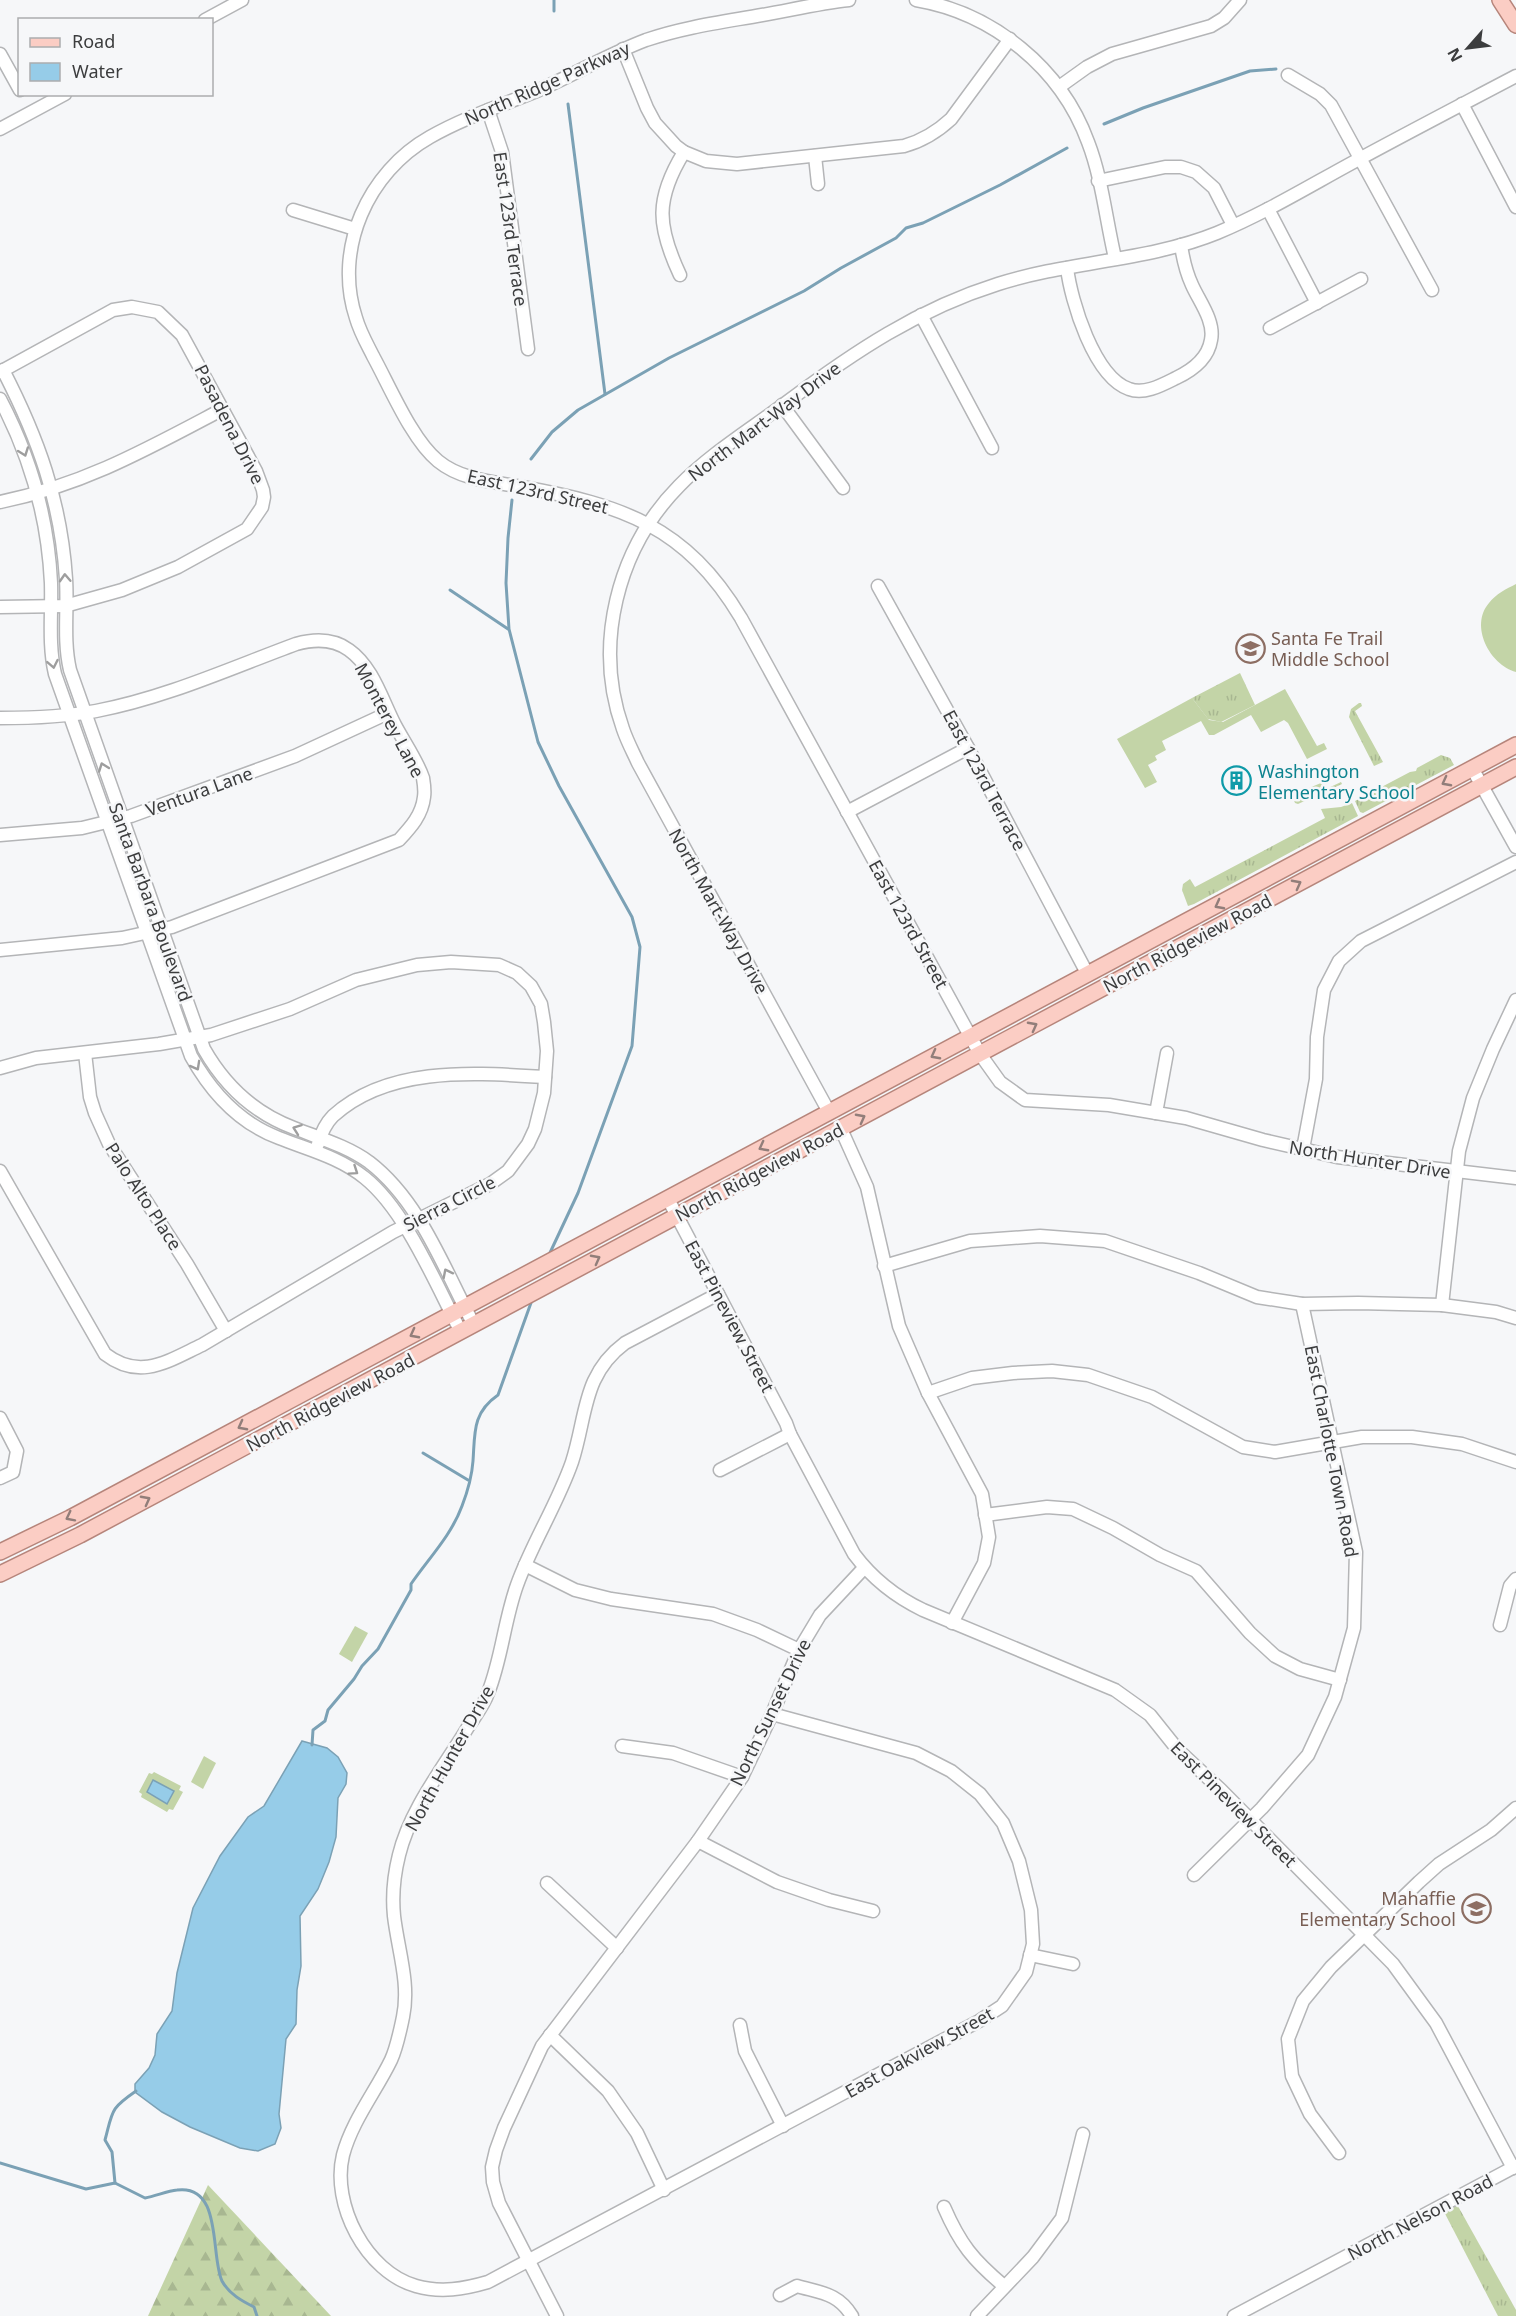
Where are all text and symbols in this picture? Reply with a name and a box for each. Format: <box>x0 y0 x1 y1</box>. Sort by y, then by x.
legend <box>18 18 213 96</box>
north arrow <box>1438 18 1498 78</box>
text: Road <box>72 29 115 53</box>
street label: North Ridge Parkway <box>461 35 634 130</box>
text: N <box>1442 44 1468 66</box>
text: Water <box>72 59 123 83</box>
street label: East 123rd Terrace <box>488 150 534 308</box>
street label: North Mart-Way Drive <box>683 356 845 486</box>
street label: Pasadena Drive <box>189 360 271 488</box>
one-way arrow <box>17 446 30 457</box>
street label: East 123rd Street <box>465 463 611 519</box>
one-way arrow <box>59 574 72 583</box>
place label: Santa Fe Trail Middle School <box>1271 626 1390 671</box>
school or university icon: Santa Fe Trail Middle School <box>1234 632 1266 664</box>
one-way arrow <box>46 659 59 669</box>
street label: Monterey Lane <box>350 659 430 781</box>
street label: East 123rd Terrace <box>938 706 1032 854</box>
place label: Washington Elementary School <box>1258 759 1415 804</box>
street label: Ventura Lane <box>142 761 256 821</box>
one-way arrow <box>97 762 110 773</box>
building icon: Washington Elementary School <box>1221 765 1253 797</box>
one-way arrow <box>1442 775 1452 786</box>
street label: Santa Barbara Boulevard <box>104 799 198 1005</box>
street label: North Mart-Way Drive <box>664 824 774 998</box>
street label: East 123rd Street <box>864 855 955 993</box>
one-way arrow <box>1291 880 1302 891</box>
street label: North Ridgeview Road <box>1098 888 1276 998</box>
one-way arrow <box>1215 898 1225 909</box>
one-way arrow <box>1027 1022 1037 1033</box>
one-way arrow <box>931 1048 942 1059</box>
one-way arrow <box>189 1059 200 1070</box>
one-way arrow <box>855 1114 865 1125</box>
street label: North Ridgeview Road <box>670 1117 848 1227</box>
one-way arrow <box>293 1124 303 1137</box>
street label: North Hunter Drive <box>1288 1134 1452 1184</box>
street label: Palo Alto Place <box>100 1138 188 1254</box>
one-way arrow <box>759 1140 770 1151</box>
one-way arrow <box>348 1164 359 1175</box>
street label: Sierra Circle <box>399 1169 499 1237</box>
street label: East Pineview Street <box>680 1236 781 1397</box>
one-way arrow <box>590 1255 601 1266</box>
one-way arrow <box>442 1269 454 1280</box>
one-way arrow <box>410 1327 421 1338</box>
street label: East Charlotte Town Road <box>1300 1343 1364 1559</box>
street label: North Ridgeview Road <box>241 1347 419 1457</box>
one-way arrow <box>238 1419 249 1430</box>
one-way arrow <box>140 1496 150 1507</box>
one-way arrow <box>66 1510 77 1522</box>
street label: North Sunset Drive <box>724 1634 816 1790</box>
street label: North Hunter Drive <box>399 1681 499 1835</box>
street label: East Pineview Street <box>1166 1736 1303 1873</box>
place label: Mahaffie Elementary School <box>1299 1886 1456 1931</box>
school or university icon: Mahaffie Elementary School <box>1461 1892 1493 1924</box>
street label: East Oakview Street <box>840 2001 998 2103</box>
street label: North Nelson Road <box>1343 2169 1497 2265</box>

